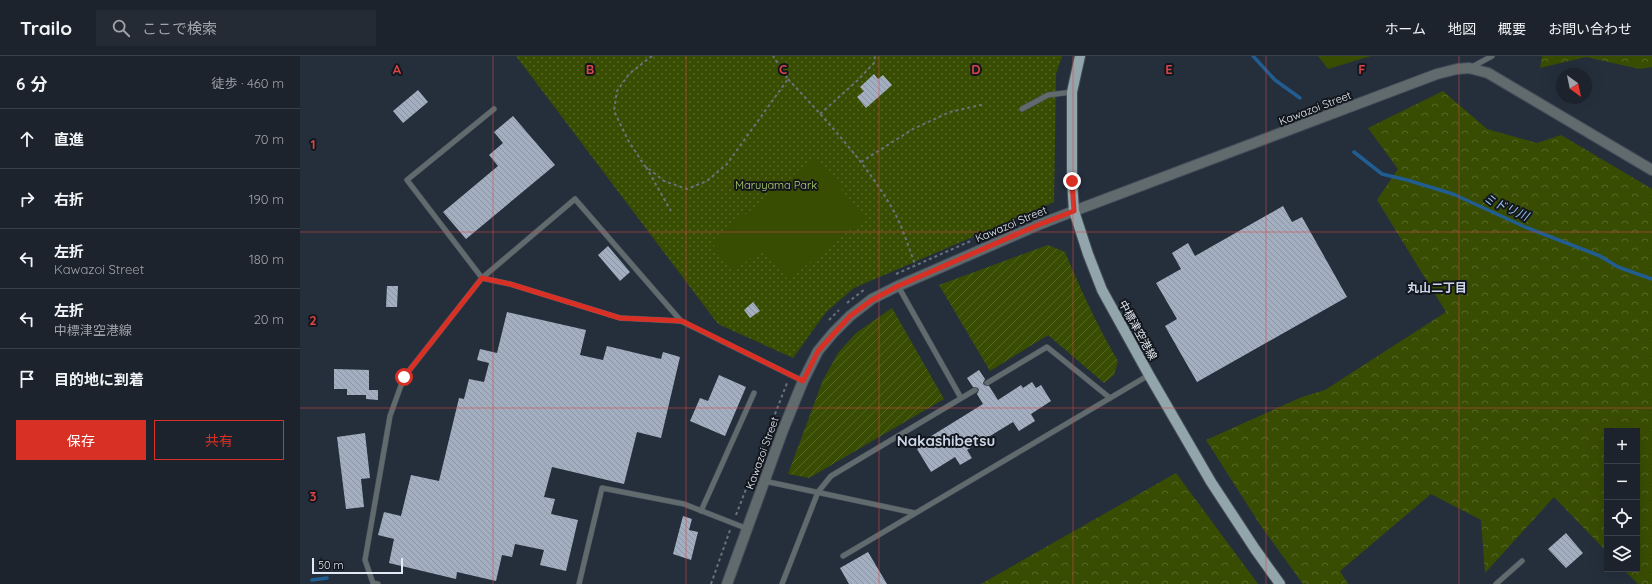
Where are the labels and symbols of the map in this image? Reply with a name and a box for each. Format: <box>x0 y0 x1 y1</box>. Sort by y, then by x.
text: A <box>393 61 402 77</box>
text: B <box>586 61 594 77</box>
text: C <box>779 61 787 77</box>
text: D <box>971 61 981 77</box>
text: E <box>1165 61 1173 77</box>
text: F <box>1358 61 1366 77</box>
north arrow <box>1556 68 1592 104</box>
street label: Kawazoi Street <box>1277 88 1353 128</box>
text: 1 <box>310 136 316 152</box>
route end <box>1063 172 1081 190</box>
park label: Maruyama Park <box>735 178 817 192</box>
water label: ミドリ川 <box>1481 190 1533 224</box>
street label: Kawazoi Street <box>973 203 1049 245</box>
district label: 丸山二丁目 <box>1407 280 1467 295</box>
street label: 中標津空港線 <box>1116 298 1160 362</box>
text: 2 <box>309 312 317 328</box>
route start <box>395 368 413 386</box>
street label: Kawazoi Street <box>742 415 782 491</box>
district label: Nakashibetsu <box>897 431 995 450</box>
text: 3 <box>310 488 317 504</box>
scale bar <box>312 556 403 575</box>

